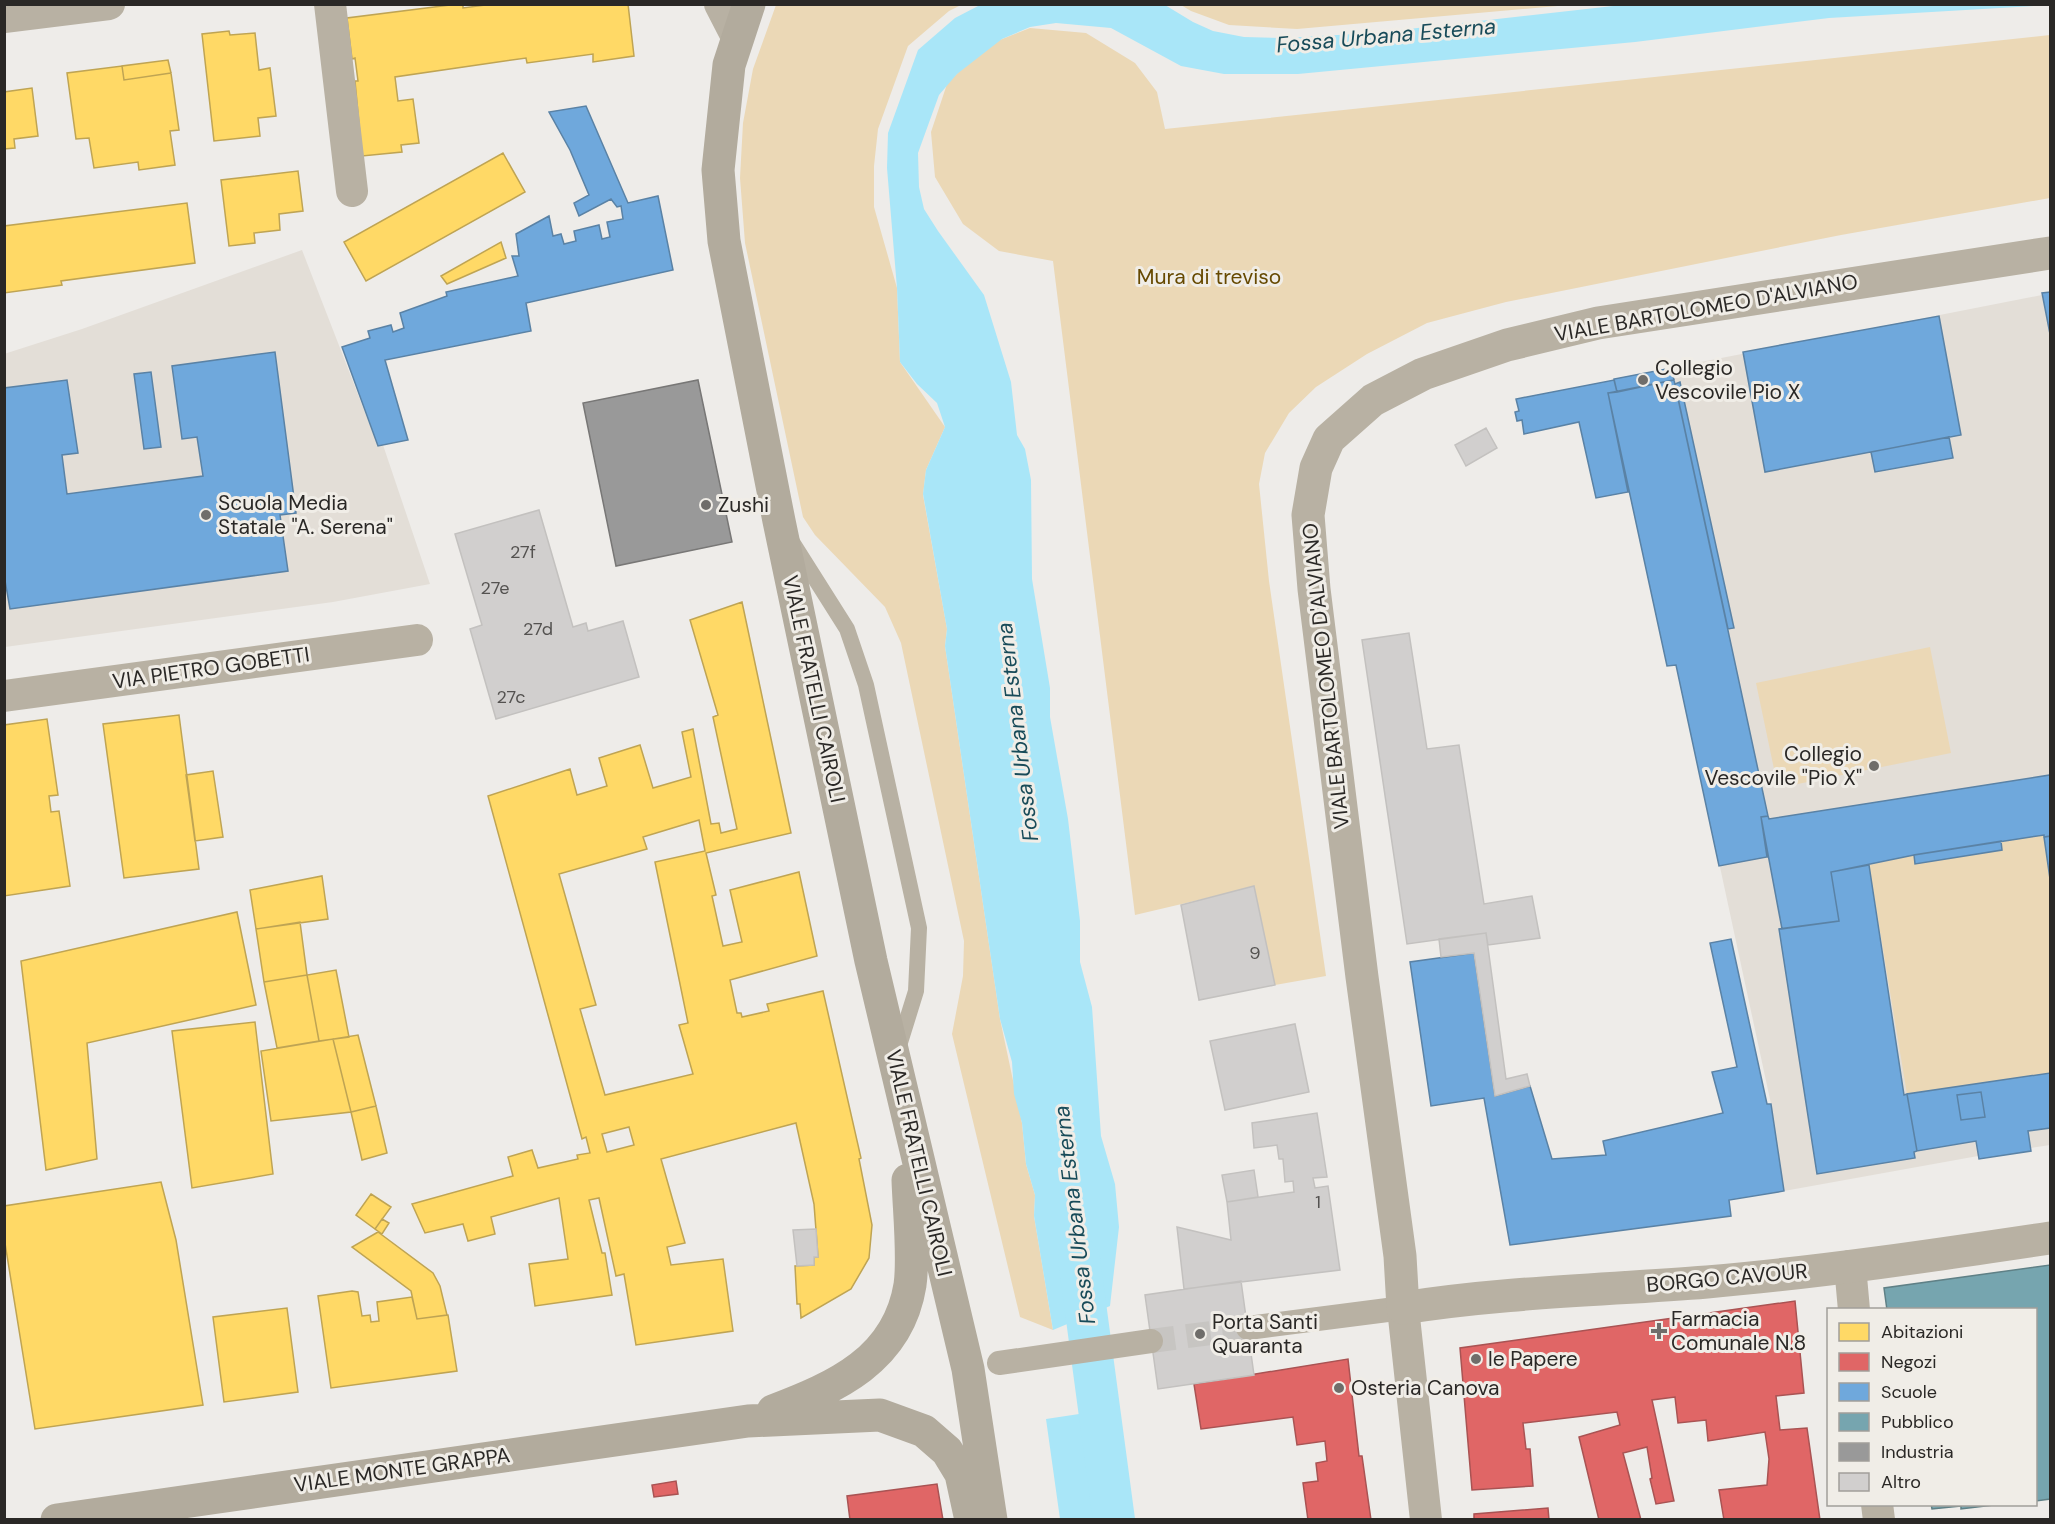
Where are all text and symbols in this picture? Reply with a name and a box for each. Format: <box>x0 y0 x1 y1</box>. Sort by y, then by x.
water label: Fossa Urbana Esterna <box>1275 11 1497 60</box>
park label: Mura di treviso <box>1137 263 1281 291</box>
street label: VIALE BARTOLOMEO D'ALVIANO <box>1552 268 1860 348</box>
place label: Collegio Vescovile Pio X <box>1655 354 1800 406</box>
marker: Collegio Vescovile Pio X <box>1636 373 1650 387</box>
place label: Scuola Media Statale "A. Serena" <box>218 489 393 541</box>
place label: Zushi <box>718 491 769 519</box>
marker: Zushi <box>699 498 713 512</box>
marker: Scuola Media Statale "A. Serena" <box>199 508 213 522</box>
street label: VIALE BARTOLOMEO D'ALVIANO <box>1296 522 1356 830</box>
house number: 27f <box>510 540 536 564</box>
street label: VIALE FRATELLI CAIROLI <box>776 573 852 805</box>
house number: 27e <box>481 576 509 600</box>
house number: 27d <box>523 617 553 641</box>
water label: Fossa Urbana Esterna <box>990 621 1045 843</box>
street label: VIA PIETRO GOBETTI <box>111 640 311 696</box>
house number: 27c <box>497 685 525 709</box>
place label: Collegio Vescovile "Pio X" <box>1704 740 1862 792</box>
marker: Collegio Vescovile "Pio X" <box>1867 759 1881 773</box>
house number: 9 <box>1249 941 1261 965</box>
street label: VIALE FRATELLI CAIROLI <box>879 1047 959 1279</box>
water label: Fossa Urbana Esterna <box>1047 1104 1102 1326</box>
house number: 1 <box>1315 1190 1321 1214</box>
street label: BORGO CAVOUR <box>1645 1257 1809 1299</box>
place label: Farmacia Comunale N.8 <box>1671 1305 1806 1357</box>
place label: Porta Santi Quaranta <box>1212 1308 1318 1360</box>
legend <box>1827 1308 2037 1506</box>
text: Abitazioni <box>1881 1320 1963 1344</box>
marker: Farmacia Comunale N.8 <box>1652 1324 1666 1338</box>
marker: Porta Santi Quaranta <box>1193 1327 1207 1341</box>
place label: le Papere <box>1488 1345 1578 1373</box>
text: Negozi <box>1881 1350 1937 1374</box>
marker: le Papere <box>1469 1352 1483 1366</box>
place label: Osteria Canova <box>1351 1374 1499 1402</box>
text: Scuole <box>1881 1380 1937 1404</box>
marker: Osteria Canova <box>1332 1381 1346 1395</box>
text: Pubblico <box>1881 1410 1954 1434</box>
text: Industria <box>1881 1440 1954 1464</box>
street label: VIALE MONTE GRAPPA <box>292 1441 512 1499</box>
text: Altro <box>1881 1470 1921 1494</box>

